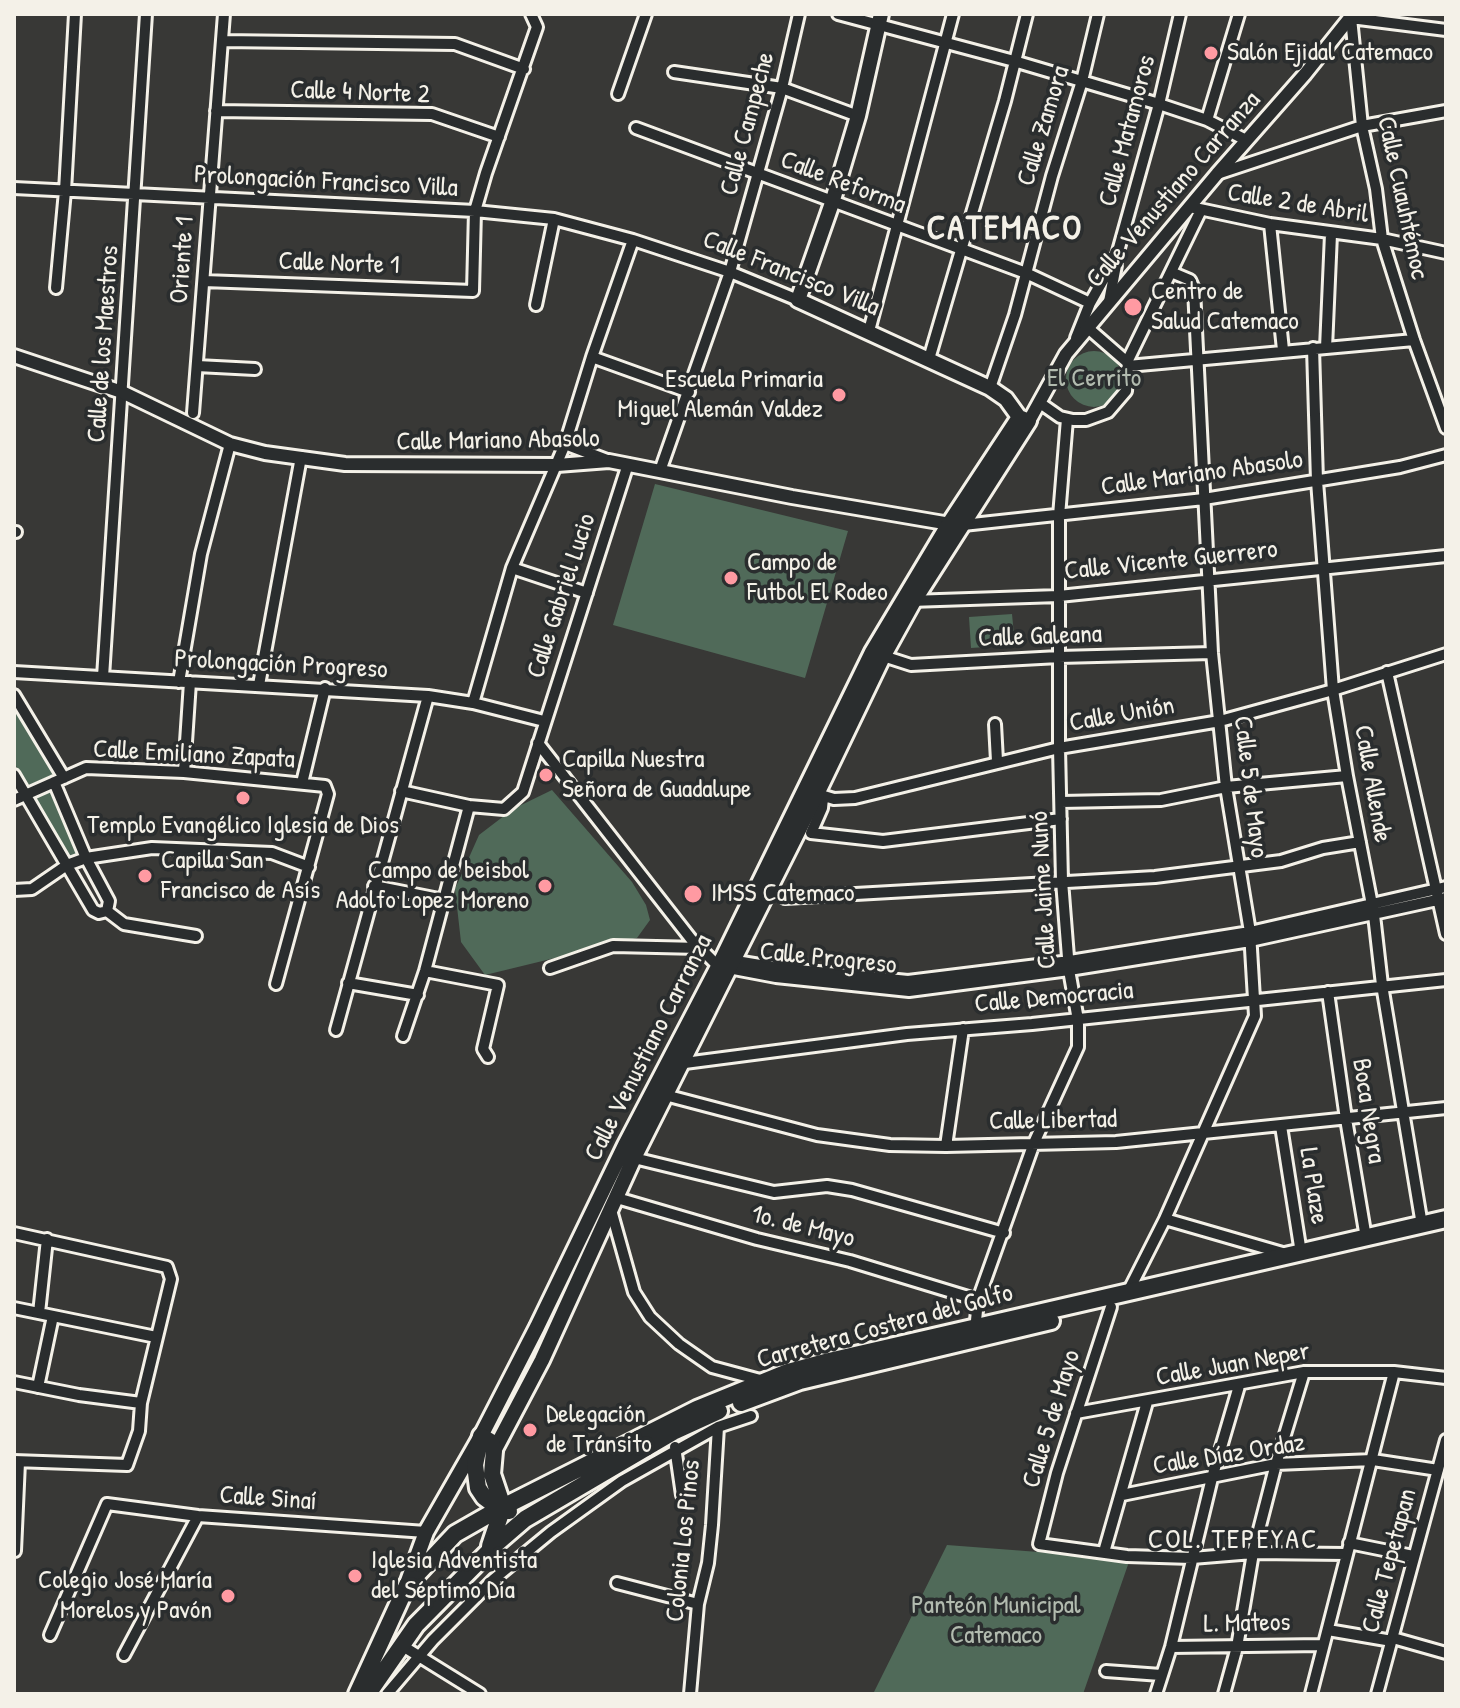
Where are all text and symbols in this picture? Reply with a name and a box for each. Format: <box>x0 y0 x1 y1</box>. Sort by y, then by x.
place label: Salón Ejidal Catemaco <box>1227 37 1433 69</box>
marker: Salón Ejidal Catemaco <box>1202 44 1220 62</box>
street label: Calle Campeche <box>714 49 782 199</box>
street label: Calle Matamoros <box>1093 52 1163 210</box>
street label: Calle Zamora <box>1011 62 1077 190</box>
street label: Calle 4 Norte 2 <box>290 75 430 111</box>
street label: Calle Venustiano Carranza <box>1080 85 1268 295</box>
street label: Calle Cuauhtémoc <box>1370 114 1434 282</box>
street label: Calle Reforma <box>776 145 910 221</box>
street label: Prolongación Francisco Villa <box>193 160 459 204</box>
street label: Calle 2 de Abril <box>1225 177 1371 231</box>
district label: CATEMACO <box>927 210 1083 250</box>
street label: Oriente 1 <box>164 215 202 305</box>
street label: Calle Francisco Villa <box>698 224 884 324</box>
street label: Calle de los Maestros <box>82 245 126 443</box>
street label: Calle Norte 1 <box>278 246 400 282</box>
place label: Centro de Salud Catemaco <box>1151 276 1299 338</box>
marker: Centro de Salud Catemaco <box>1122 296 1144 318</box>
park label: El Cerrito <box>1047 363 1141 395</box>
place label: Escuela Primaria Miguel Alemán Valdez <box>618 364 823 426</box>
marker: Escuela Primaria Miguel Alemán Valdez <box>830 386 848 404</box>
street label: Calle Mariano Abasolo <box>396 424 600 458</box>
street label: Calle Mariano Abasolo <box>1099 444 1305 504</box>
street label: Calle Gabriel Lucio <box>521 510 603 682</box>
street label: Calle Vicente Guerrero <box>1063 534 1279 588</box>
place label: Campo de Futbol El Rodeo <box>747 547 888 608</box>
marker: Campo de Futbol El Rodeo <box>722 569 740 587</box>
street label: Calle Galeana <box>977 619 1103 655</box>
street label: Prolongación Progreso <box>174 644 388 686</box>
street label: Calle Unión <box>1067 690 1177 740</box>
street label: Calle 5 de Mayo <box>1226 714 1274 860</box>
street label: Calle Allende <box>1346 723 1398 845</box>
street label: Calle Emiliano Zapata <box>92 734 296 776</box>
place label: Capilla Nuestra Señora de Guadalupe <box>562 744 751 806</box>
marker: Capilla Nuestra Señora de Guadalupe <box>537 766 555 784</box>
marker: Templo Evangélico Iglesia de Dios <box>234 789 252 807</box>
place label: Templo Evangélico Iglesia de Dios <box>87 810 399 842</box>
street label: Calle Jaime Nunó <box>1024 810 1064 970</box>
place label: Capilla San Francisco de Asís <box>161 845 320 906</box>
place label: Campo de beisbol Adolfo Lopez Moreno <box>336 855 529 916</box>
marker: Capilla San Francisco de Asís <box>136 867 154 885</box>
marker: Campo de beisbol Adolfo Lopez Moreno <box>536 877 554 895</box>
place label: IMSS Catemaco <box>711 878 855 910</box>
marker: IMSS Catemaco <box>682 883 704 905</box>
street label: Calle Venustiano Carranza <box>578 930 720 1166</box>
street label: Calle Progreso <box>758 936 898 982</box>
street label: Calle Democracia <box>973 976 1135 1020</box>
street label: Boca Negra <box>1344 1056 1392 1166</box>
street label: Calle Libertad <box>989 1104 1117 1138</box>
street label: La Plaze <box>1292 1146 1334 1226</box>
street label: 1o. de Mayo <box>748 1199 858 1255</box>
street label: Carretera Costera del Golfo <box>754 1278 1016 1376</box>
street label: Calle Juan Neper <box>1154 1336 1312 1394</box>
street label: Calle 5 de Mayo <box>1016 1346 1088 1492</box>
place label: Delegación de Tránsito <box>546 1399 652 1460</box>
marker: Delegación de Tránsito <box>521 1421 539 1439</box>
street label: Calle Díaz Ordaz <box>1151 1428 1307 1482</box>
street label: Colonia Los Pinos <box>660 1459 708 1623</box>
street label: Calle Sinaí <box>218 1480 318 1518</box>
street label: Calle Tepetapan <box>1356 1485 1424 1637</box>
district label: COL. TEPEYAC <box>1148 1524 1318 1558</box>
place label: Iglesia Adventista del Séptimo Día <box>371 1545 537 1606</box>
place label: Colegio José María Morelos y Pavón <box>38 1565 212 1626</box>
marker: Iglesia Adventista del Séptimo Día <box>346 1567 364 1585</box>
marker: Colegio José María Morelos y Pavón <box>219 1587 237 1605</box>
park label: Panteón Municipal Catemaco <box>911 1590 1081 1652</box>
street label: L. Mateos <box>1203 1608 1291 1640</box>

